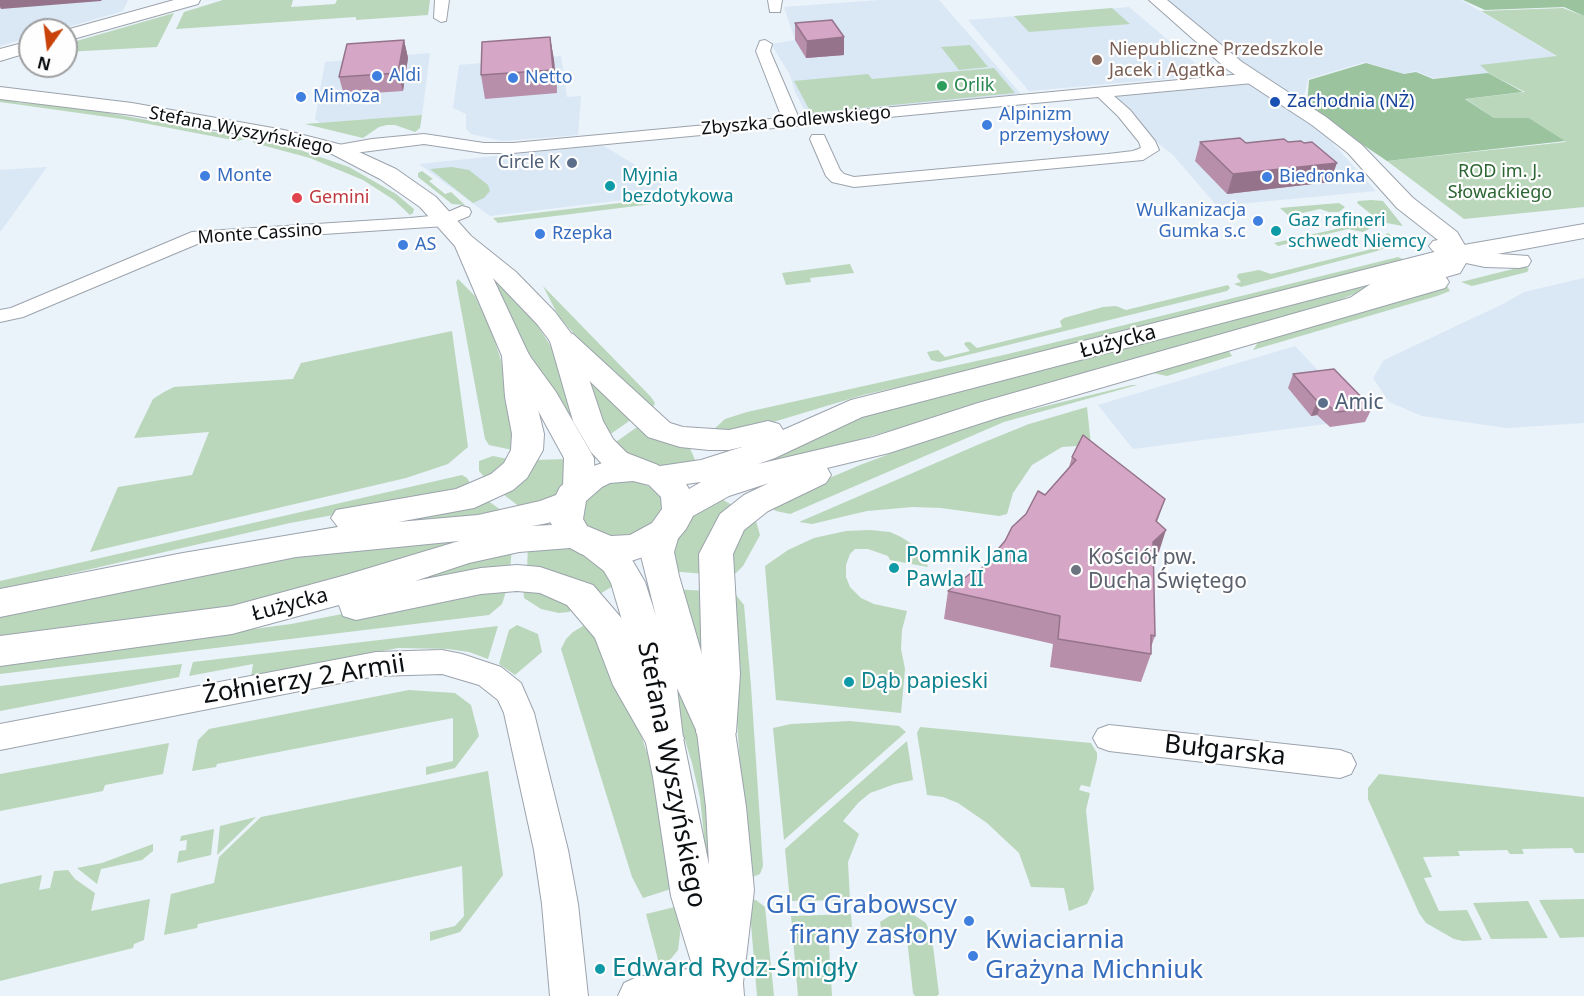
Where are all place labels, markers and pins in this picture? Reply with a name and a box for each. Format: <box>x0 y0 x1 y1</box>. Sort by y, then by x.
place label: Niepubliczne Przedszkole Jacek i Agatka <box>1109 39 1323 82</box>
marker: Niepubliczne Przedszkole Jacek i Agatka <box>1090 53 1104 67</box>
place label: Aldi <box>389 65 421 87</box>
place label: Netto <box>525 67 573 89</box>
marker: Aldi <box>370 69 384 83</box>
marker: Netto <box>506 71 520 85</box>
place label: Orlik <box>954 75 994 97</box>
marker: Orlik <box>935 79 949 93</box>
place label: Mimoza <box>313 86 380 108</box>
marker: Mimoza <box>294 90 308 104</box>
place label: Zachodnia (NŻ) <box>1287 91 1414 113</box>
marker: Zachodnia (NŻ) <box>1268 95 1282 109</box>
place label: Alpinizm przemysłowy <box>999 104 1109 146</box>
marker: Alpinizm przemysłowy <box>980 118 994 132</box>
place label: Circle K <box>498 152 560 174</box>
marker: Circle K <box>565 156 579 170</box>
place label: Monte <box>217 165 272 187</box>
place label: Myjnia bezdotykowa <box>622 165 734 207</box>
place label: Biedronka <box>1279 166 1365 188</box>
marker: Monte <box>198 169 212 183</box>
marker: Biedronka <box>1260 170 1274 184</box>
marker: Myjnia bezdotykowa <box>603 179 617 193</box>
place label: Gemini <box>309 187 369 209</box>
marker: Gemini <box>290 191 304 205</box>
place label: Wulkanizacja Gumka s.c <box>1136 200 1246 242</box>
place label: Gaz rafineri schwedt Niemcy <box>1288 210 1426 252</box>
marker: Wulkanizacja Gumka s.c <box>1251 214 1265 228</box>
place label: Rzepka <box>552 223 613 245</box>
marker: Gaz rafineri schwedt Niemcy <box>1269 224 1283 238</box>
marker: Rzepka <box>533 227 547 241</box>
place label: AS <box>415 234 436 256</box>
marker: AS <box>396 238 410 252</box>
place label: Amic <box>1335 390 1384 416</box>
marker: Amic <box>1316 396 1330 410</box>
place label: Pomnik Jana Pawla II <box>906 543 1028 593</box>
place label: Kościół pw. Ducha Świętego <box>1088 545 1247 595</box>
marker: Pomnik Jana Pawla II <box>887 561 901 575</box>
marker: Kościół pw. Ducha Świętego <box>1069 563 1083 577</box>
place label: Dąb papieski <box>861 669 988 695</box>
marker: Dąb papieski <box>842 675 856 689</box>
place label: GLG Grabowscy firany zasłony <box>766 890 957 952</box>
marker: GLG Grabowscy firany zasłony <box>962 914 976 928</box>
place label: Kwiaciarnia Grażyna Michniuk <box>985 925 1203 987</box>
marker: Kwiaciarnia Grażyna Michniuk <box>966 949 980 963</box>
place label: Edward Rydz-Śmigły <box>612 953 858 985</box>
marker: Edward Rydz-Śmigły <box>593 962 607 976</box>

